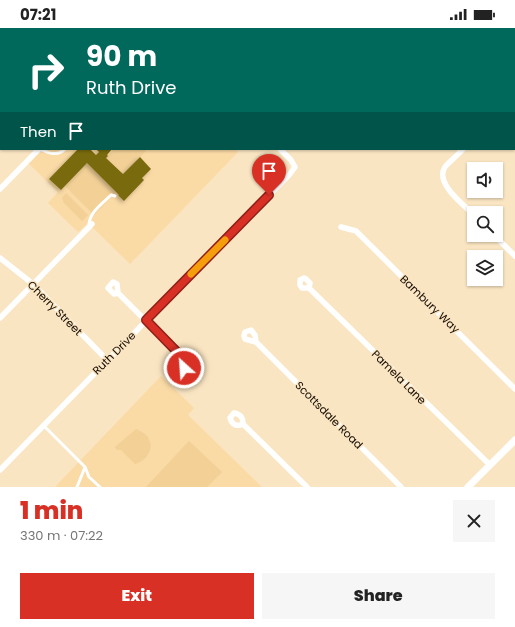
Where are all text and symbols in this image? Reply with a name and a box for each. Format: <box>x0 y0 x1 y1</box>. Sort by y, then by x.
text: 07:21 <box>20 4 56 25</box>
text: 90 m <box>86 37 157 76</box>
icon: right <box>20 44 72 96</box>
text: Ruth Drive <box>86 75 176 100</box>
icon: arrive <box>65 120 87 142</box>
text: Then <box>20 121 57 142</box>
pin <box>252 154 286 195</box>
icon: arrive <box>258 160 280 182</box>
map controls <box>467 162 503 286</box>
button: sound <box>467 162 503 198</box>
button: search <box>467 206 503 242</box>
button: layers <box>467 250 503 286</box>
street label: Bambury Way <box>397 271 464 337</box>
street label: Cherry Street <box>24 277 86 339</box>
street label: Ruth Drive <box>89 328 139 378</box>
street label: Pamela Lane <box>368 346 430 408</box>
position arrow <box>163 347 205 389</box>
street label: Scottsdale Road <box>292 378 366 452</box>
text: 1 min <box>20 494 83 527</box>
button: close <box>453 500 495 542</box>
text: 330 m · 07:22 <box>20 526 103 545</box>
button: Exit <box>20 573 254 619</box>
button: Share <box>262 573 495 619</box>

